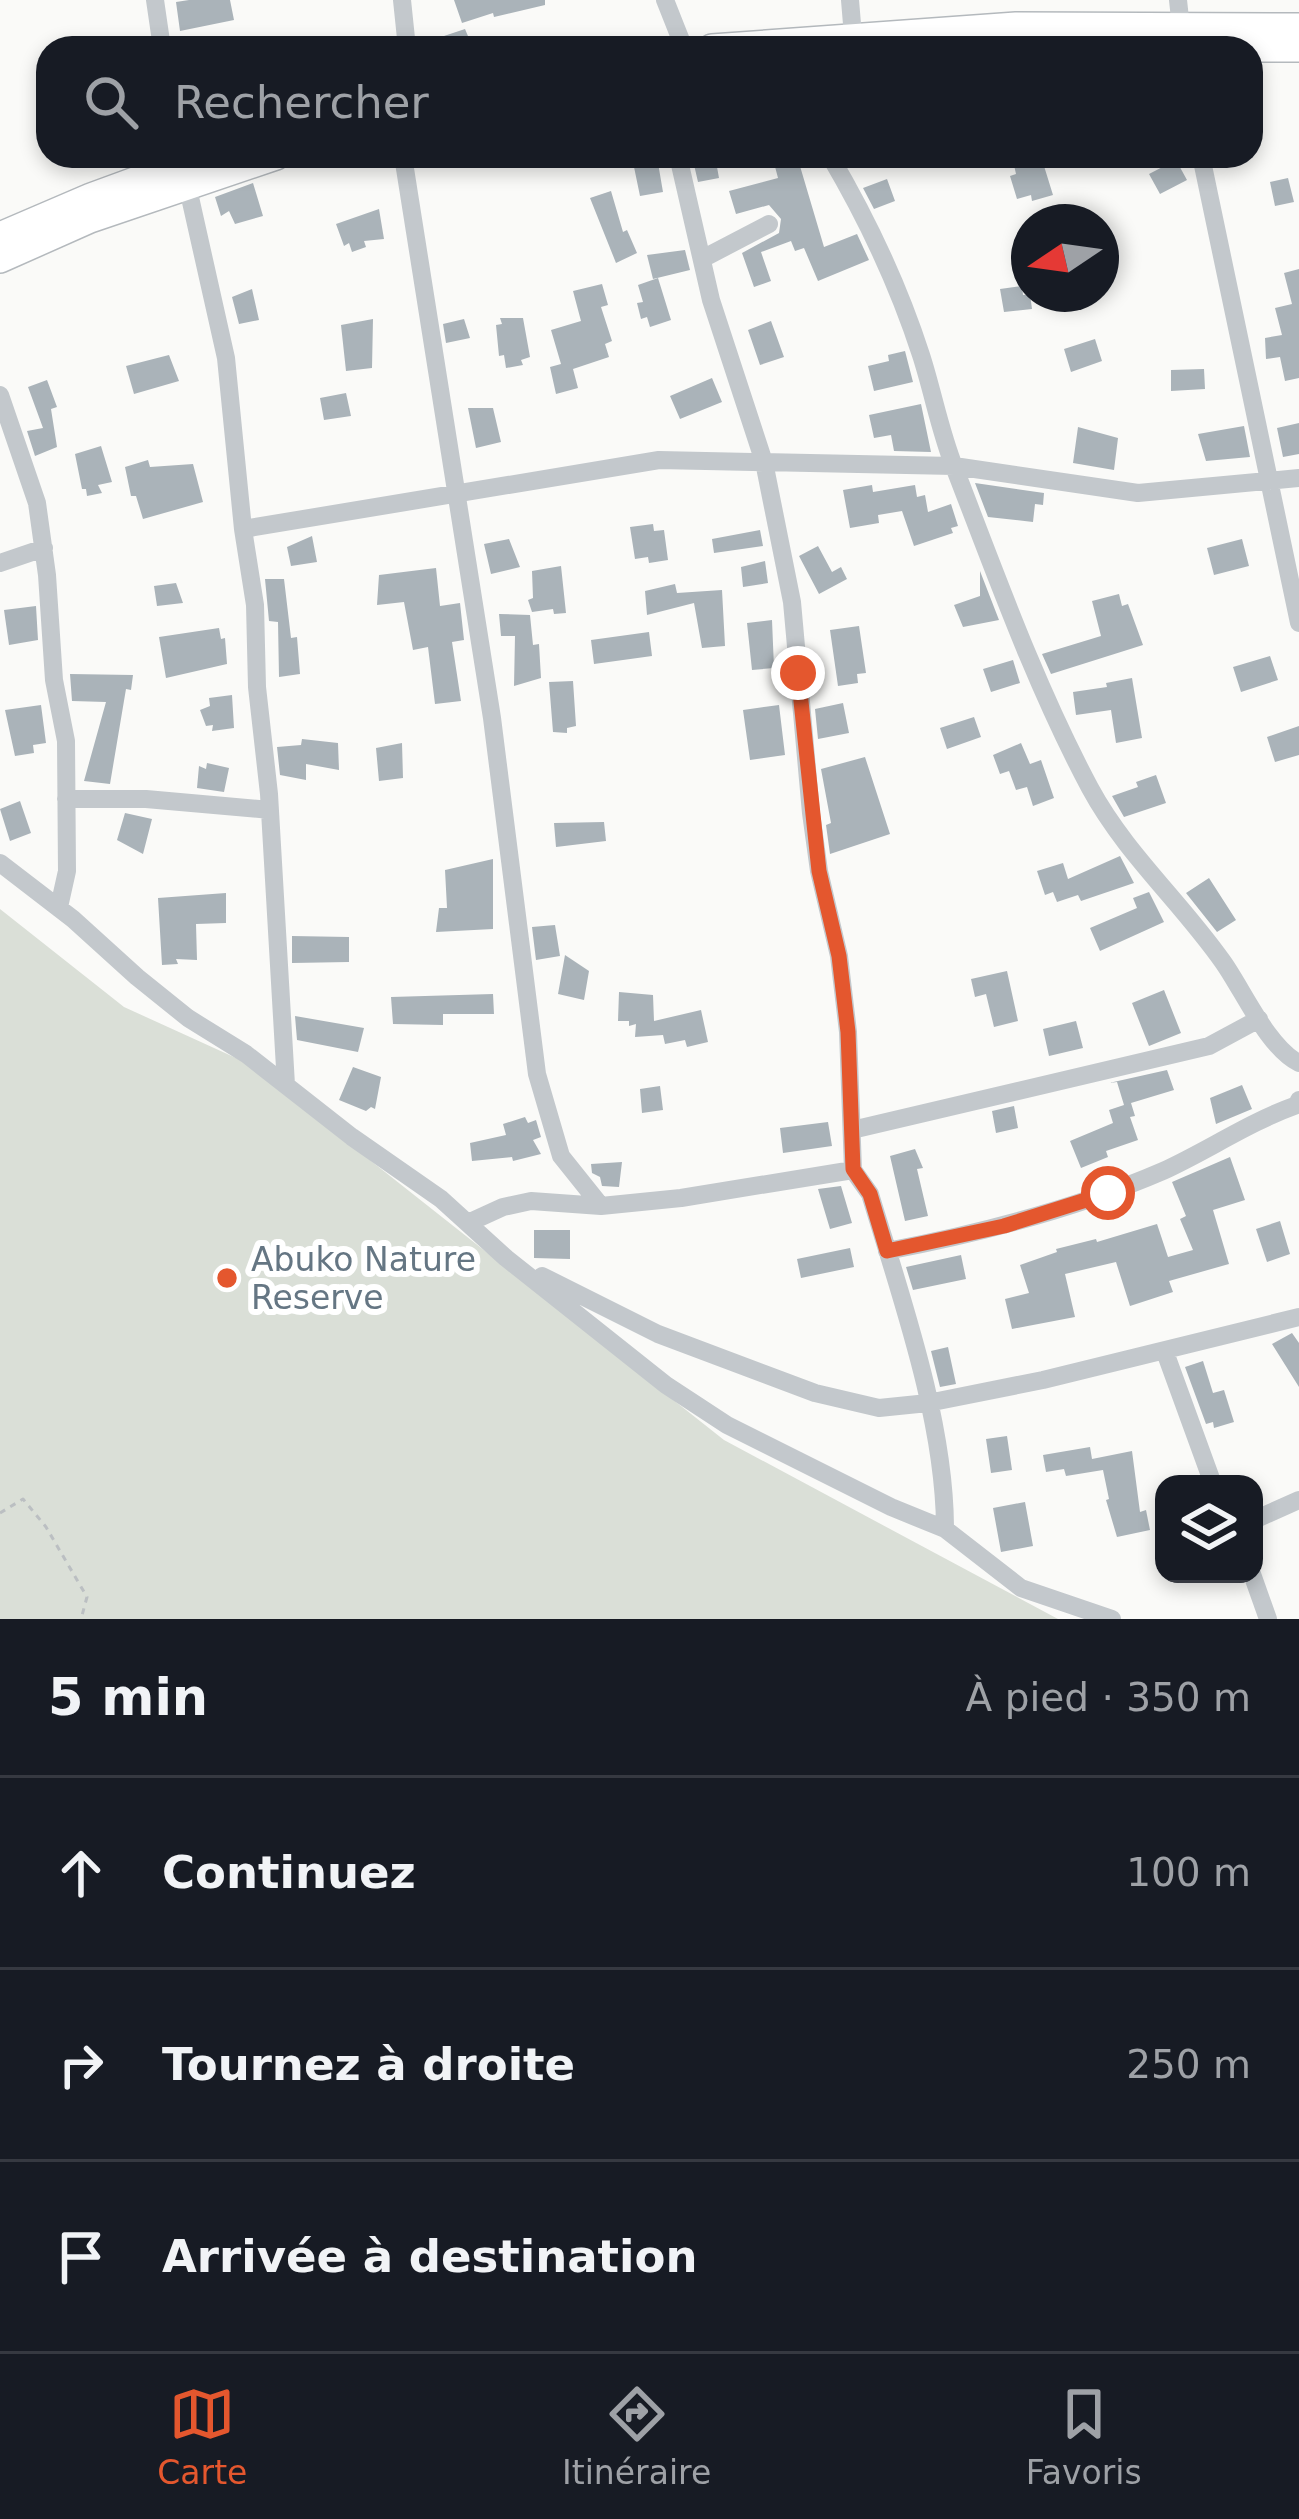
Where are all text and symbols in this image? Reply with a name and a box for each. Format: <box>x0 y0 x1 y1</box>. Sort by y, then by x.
search box <box>36 36 1263 168</box>
icon: search <box>78 69 144 135</box>
text: Rechercher <box>174 76 429 129</box>
north arrow <box>1011 204 1119 312</box>
route end <box>771 646 825 700</box>
route start <box>1081 1166 1135 1220</box>
place label: Abuko Nature Reserve <box>251 1240 476 1317</box>
marker: Abuko Nature Reserve <box>214 1265 240 1291</box>
map controls <box>1155 1475 1263 1583</box>
button: layers <box>1155 1475 1263 1583</box>
text: 5 min <box>48 1668 208 1727</box>
text: À pied · 350 m <box>966 1675 1251 1720</box>
icon: ahead <box>48 1840 114 1906</box>
text: Continuez <box>162 1846 416 1899</box>
text: 100 m <box>1126 1850 1251 1895</box>
icon: right <box>48 2032 114 2098</box>
text: Tournez à droite <box>162 2038 575 2091</box>
text: 250 m <box>1126 2042 1251 2087</box>
icon: arrive <box>48 2224 114 2290</box>
text: Arrivée à destination <box>162 2230 697 2283</box>
tab: Carte <box>157 2381 247 2492</box>
tab: Itinéraire <box>562 2381 711 2492</box>
tab: Favoris <box>1026 2381 1142 2492</box>

